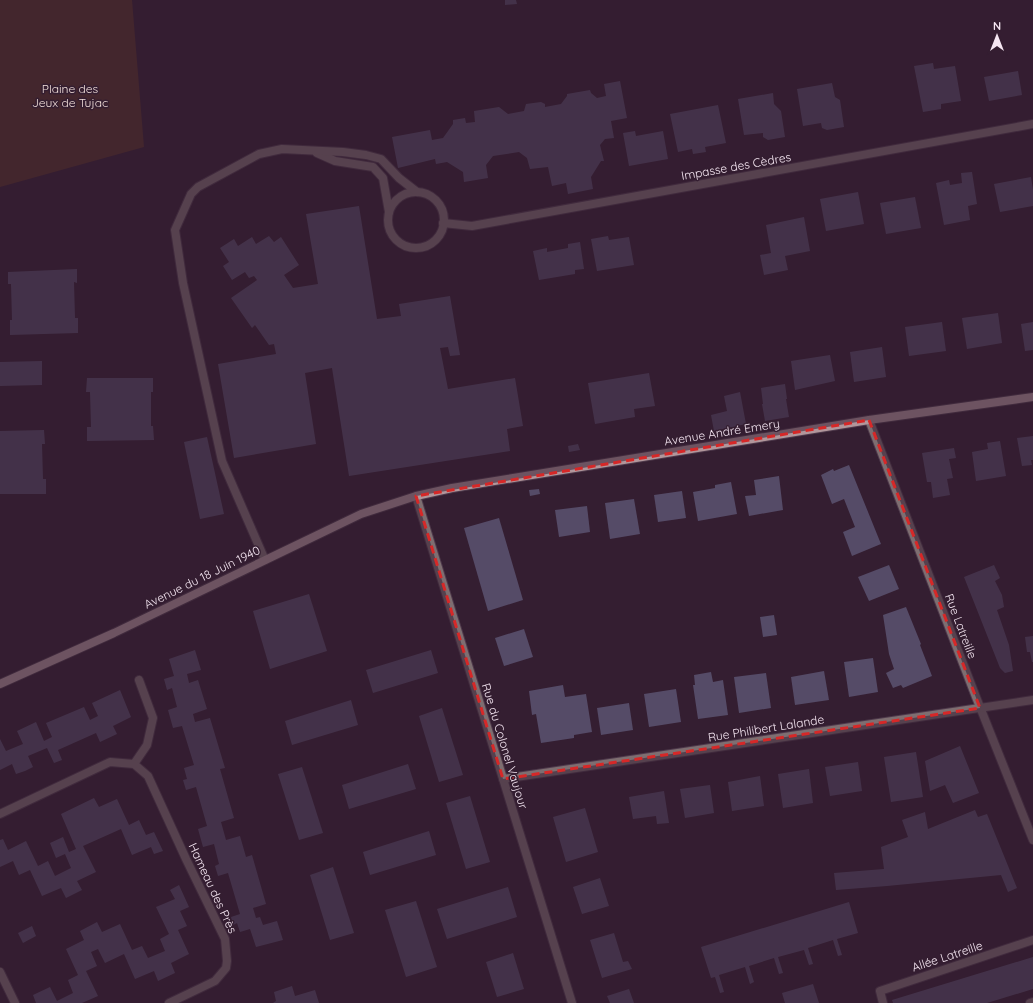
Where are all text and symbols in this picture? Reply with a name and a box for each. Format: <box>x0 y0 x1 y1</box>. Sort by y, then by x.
north arrow <box>977 16 1017 56</box>
text: N <box>993 19 1001 33</box>
park label: Plaine des Jeux de Tujac <box>32 81 108 110</box>
street label: Impasse des Cèdres <box>680 149 793 183</box>
street label: Avenue André Emery <box>663 415 781 449</box>
street label: Avenue du 18 Juin 1940 <box>142 542 262 612</box>
street label: Rue Latreille <box>942 591 980 661</box>
street label: Rue du Colonel Vaujour <box>479 681 531 811</box>
street label: Rue Philibert Lalande <box>707 711 825 745</box>
street label: Hameau des Près <box>186 840 241 936</box>
street label: Allée Latreille <box>910 937 985 975</box>

